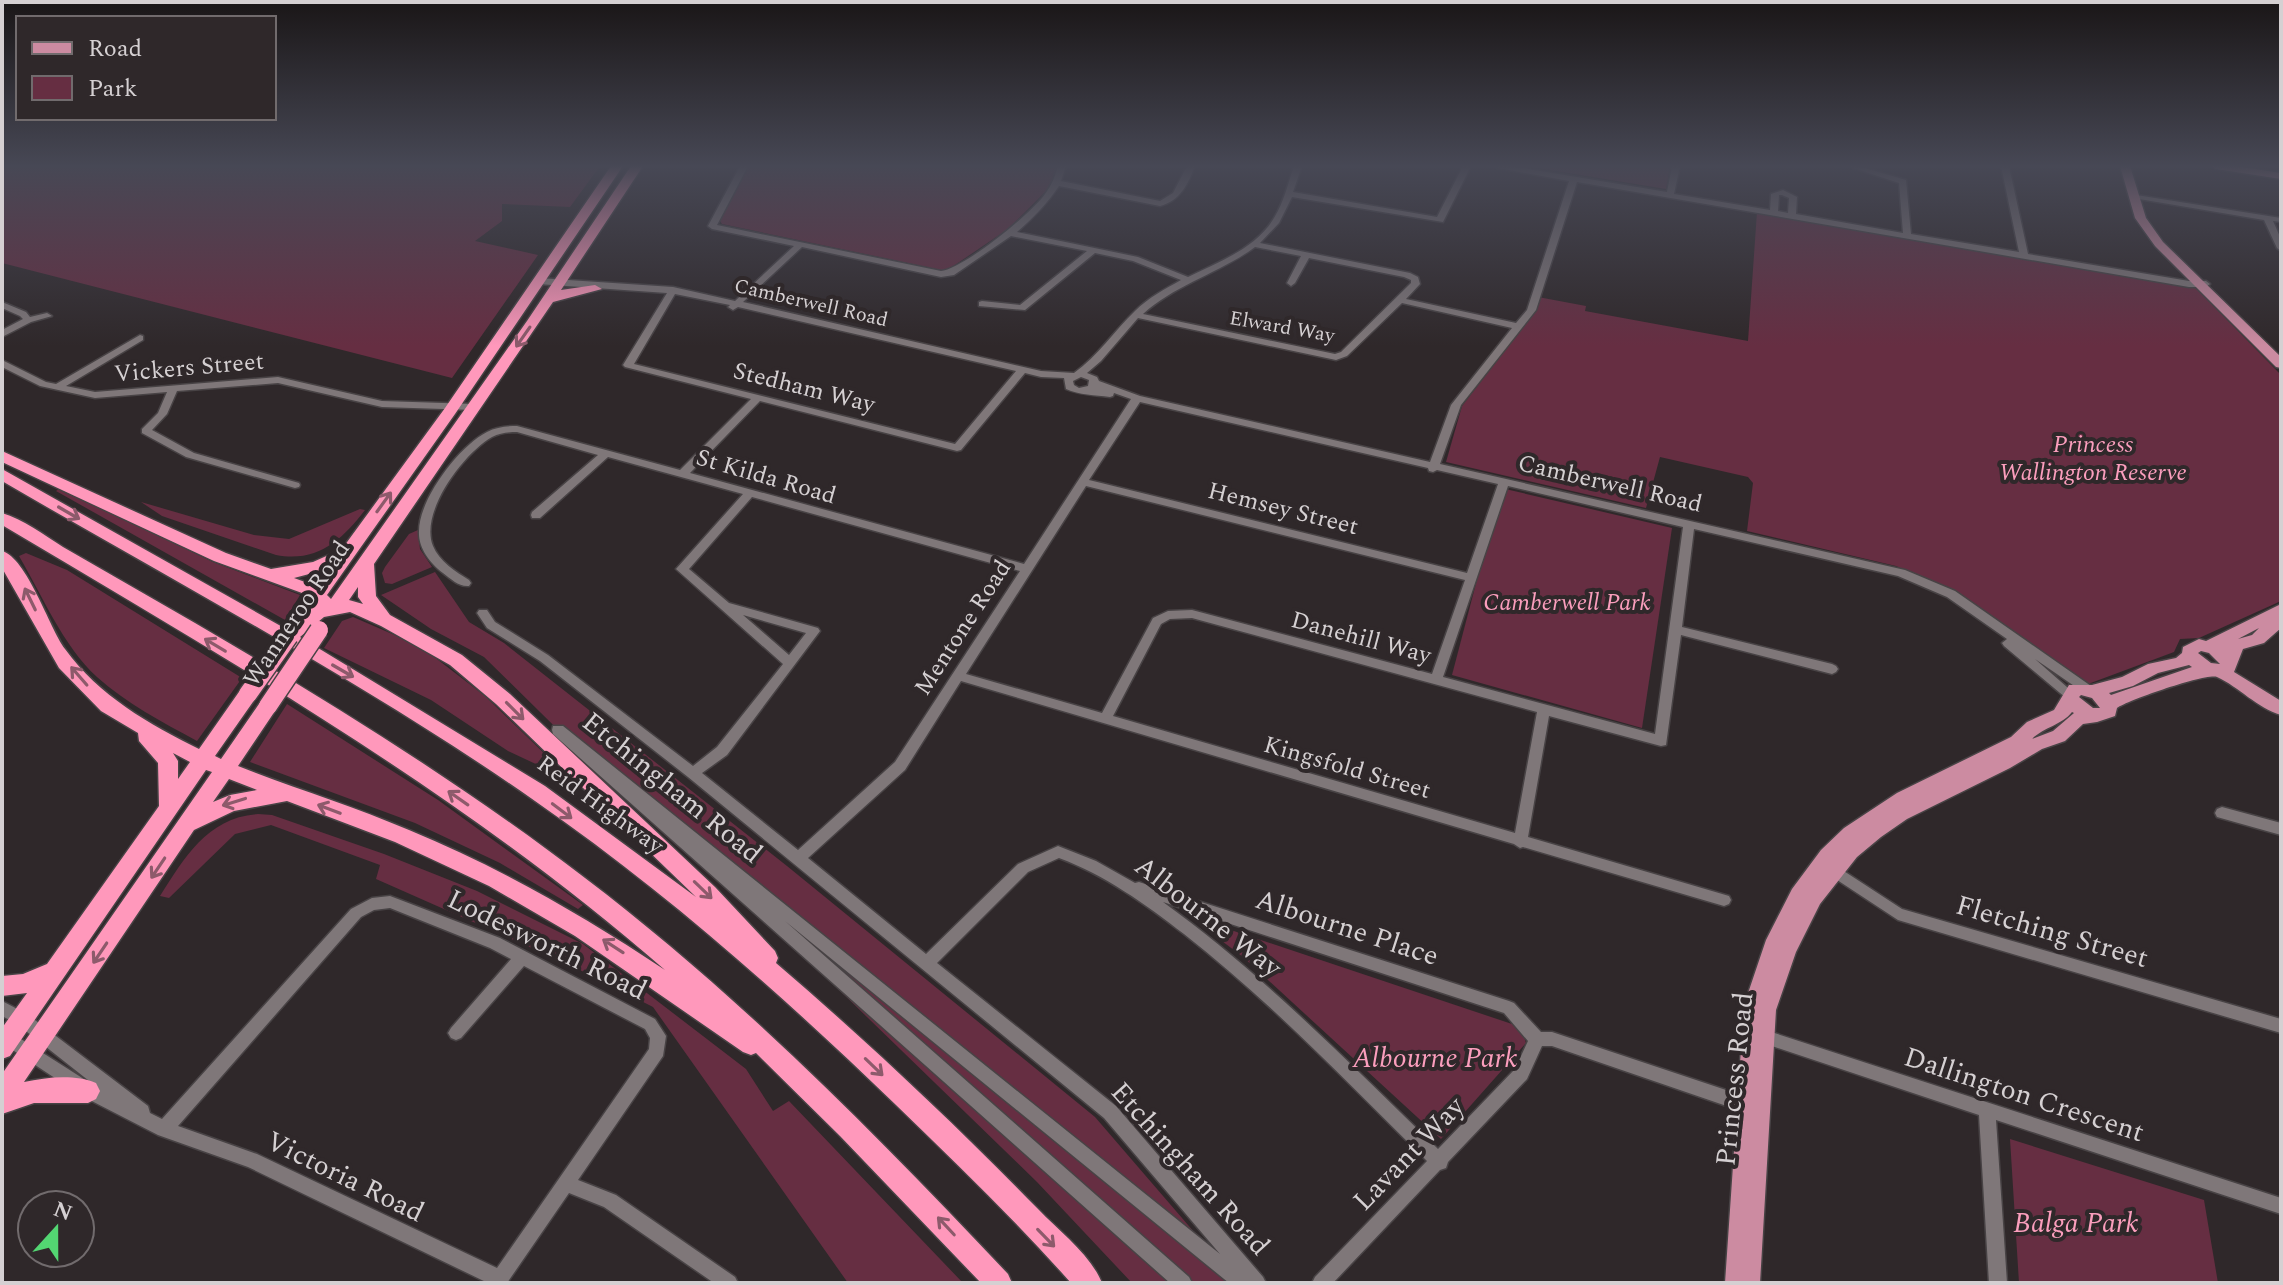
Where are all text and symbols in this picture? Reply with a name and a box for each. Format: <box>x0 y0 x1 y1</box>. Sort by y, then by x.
legend <box>16 16 276 120</box>
text: Road <box>88 31 142 67</box>
text: Park <box>88 71 138 107</box>
street label: Camberwell Road <box>731 271 891 335</box>
street label: Elward Way <box>1227 303 1338 351</box>
one-way arrow <box>515 325 531 347</box>
street label: Vickers Street <box>113 344 265 392</box>
street label: Stedham Way <box>729 353 880 423</box>
park label: Princess Wallington Reserve <box>1999 427 2187 491</box>
street label: St Kilda Road <box>692 440 840 514</box>
street label: Camberwell Road <box>1514 445 1706 523</box>
street label: Hemsey Street <box>1204 473 1362 545</box>
one-way arrow <box>376 491 392 513</box>
one-way arrow <box>57 505 80 521</box>
street label: Wanneroo Road <box>235 533 359 695</box>
street label: Mentone Road <box>905 553 1021 703</box>
park label: Camberwell Park <box>1483 585 1651 621</box>
one-way arrow <box>22 587 37 611</box>
street label: Danehill Way <box>1287 602 1436 674</box>
one-way arrow <box>204 636 227 652</box>
one-way arrow <box>331 663 354 679</box>
one-way arrow <box>70 667 88 687</box>
one-way arrow <box>505 701 525 720</box>
street label: Etchingham Road <box>572 702 772 874</box>
street label: Kingsfold Street <box>1259 727 1435 809</box>
street label: Reid Highway <box>529 747 672 864</box>
one-way arrow <box>448 790 470 806</box>
one-way arrow <box>222 796 247 810</box>
one-way arrow <box>317 801 342 815</box>
one-way arrow <box>551 802 573 819</box>
street label: Albourne Way <box>1125 845 1292 990</box>
one-way arrow <box>149 856 166 878</box>
street label: Lodesworth Road <box>440 878 654 1012</box>
street label: Albourne Place <box>1250 878 1444 978</box>
one-way arrow <box>693 881 713 900</box>
street label: Fletching Street <box>1951 884 2153 980</box>
one-way arrow <box>603 938 625 955</box>
one-way arrow <box>92 941 108 963</box>
street label: Princess Road <box>1704 990 1766 1168</box>
street label: Dallington Crescent <box>1898 1036 2150 1154</box>
park label: Albourne Park <box>1351 1037 1518 1080</box>
one-way arrow <box>864 1057 883 1076</box>
street label: Etchingham Road <box>1100 1072 1280 1266</box>
street label: Lavant Way <box>1343 1086 1476 1221</box>
street label: Victoria Road <box>258 1120 432 1234</box>
north arrow <box>16 1189 96 1269</box>
text: N <box>48 1193 77 1230</box>
park label: Balga Park <box>2013 1202 2139 1245</box>
one-way arrow <box>937 1216 956 1236</box>
one-way arrow <box>1037 1228 1056 1248</box>

